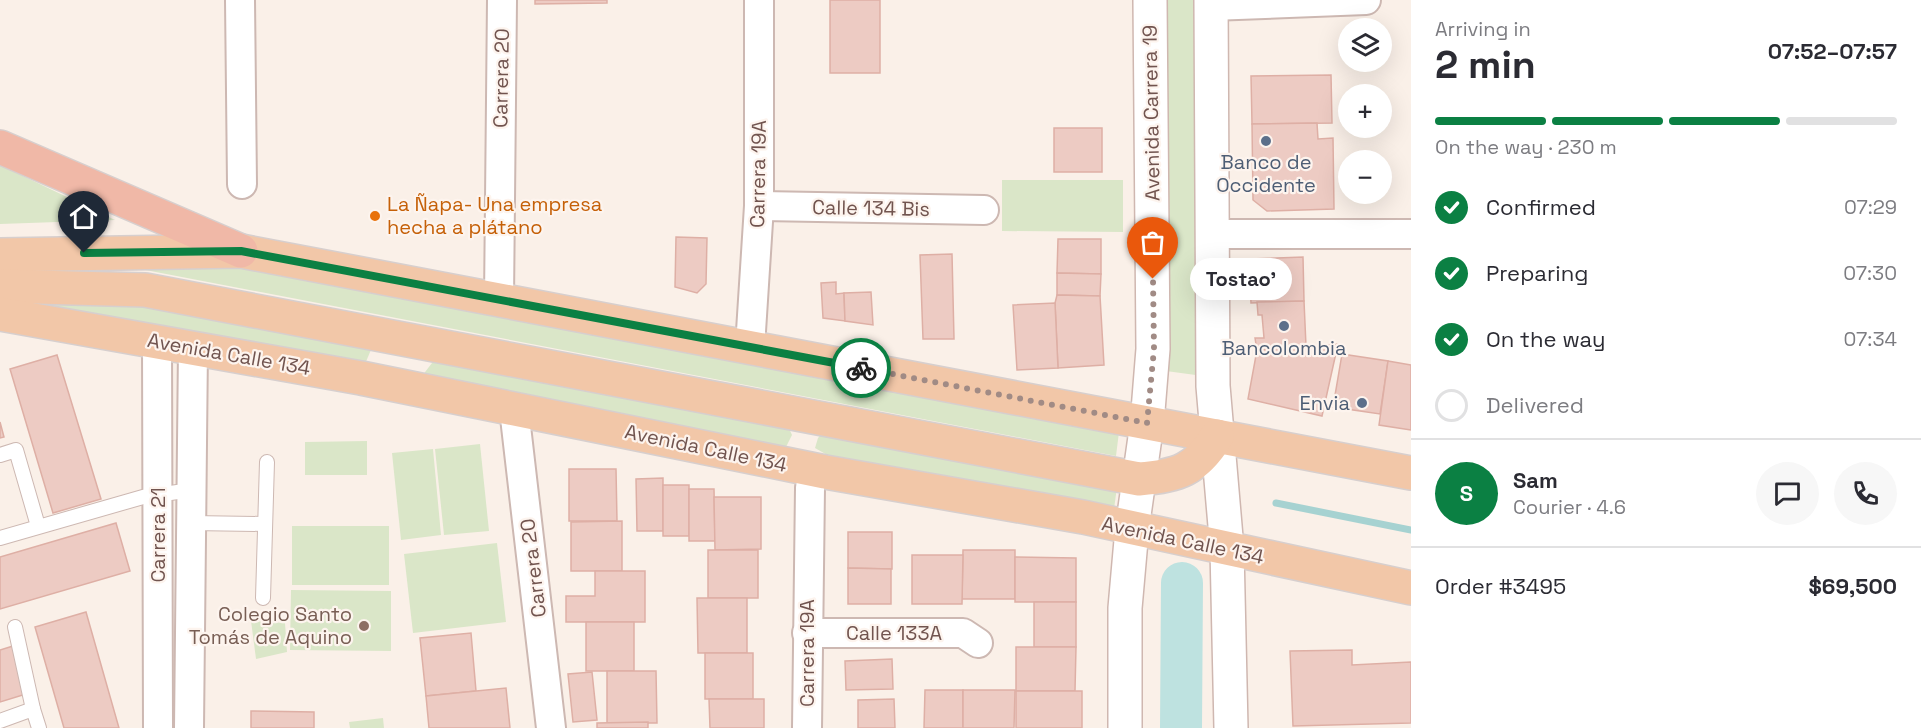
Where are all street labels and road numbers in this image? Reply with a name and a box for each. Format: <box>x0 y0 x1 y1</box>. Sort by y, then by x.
street label: Avenida Carrera 19 <box>1136 25 1166 201</box>
street label: Carrera 20 <box>487 28 515 128</box>
street label: Carrera 19A <box>744 119 772 228</box>
street label: Calle 134 Bis <box>812 194 930 222</box>
street label: Avenida Calle 134 <box>145 327 313 381</box>
street label: Avenida Calle 134 <box>623 418 789 478</box>
street label: Carrera 21 <box>145 487 171 583</box>
street label: Avenida Calle 134 <box>1100 510 1266 570</box>
street label: Carrera 20 <box>514 517 552 619</box>
street label: Carrera 19A <box>794 599 820 707</box>
street label: Calle 133A <box>846 620 943 646</box>

